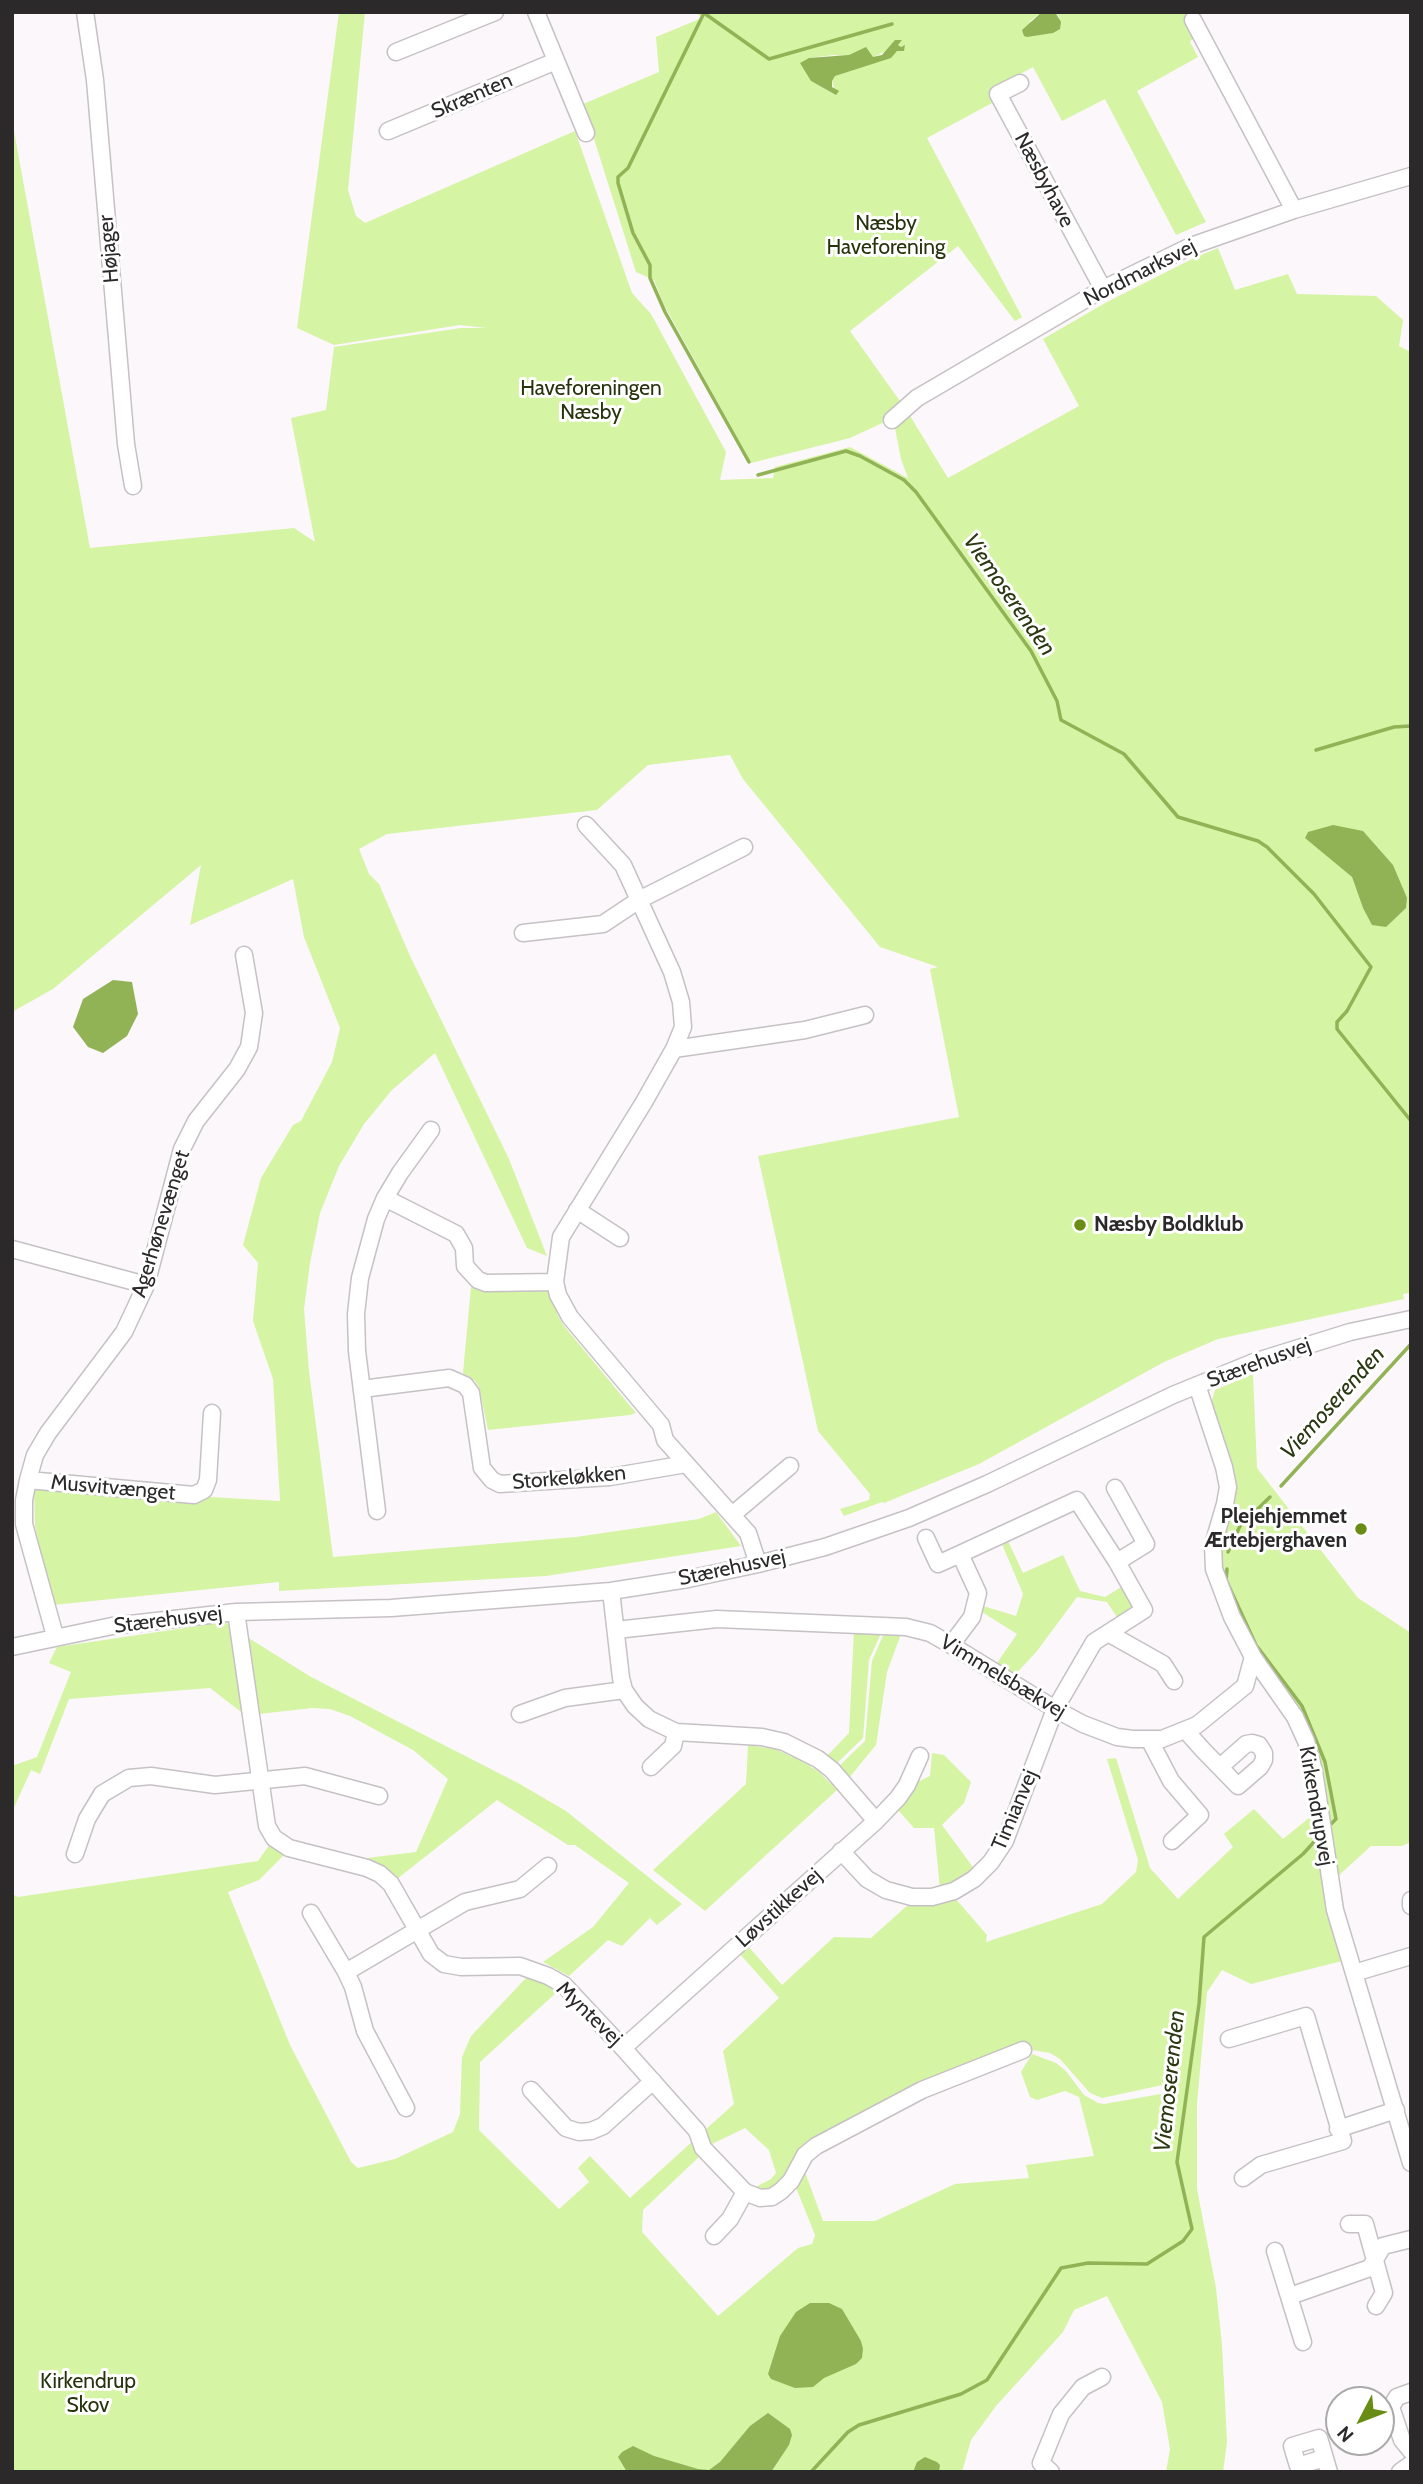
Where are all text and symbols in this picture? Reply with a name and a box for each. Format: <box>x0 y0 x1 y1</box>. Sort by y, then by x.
street label: Skrænten <box>428 68 516 124</box>
street label: Næsbyhave <box>1009 128 1079 232</box>
park label: Næsby Haveforening <box>826 211 946 261</box>
street label: Højager <box>93 214 125 284</box>
street label: Nordmarksvej <box>1080 234 1200 312</box>
park label: Haveforeningen Næsby <box>520 376 662 426</box>
water label: Viemoserenden <box>957 529 1061 661</box>
street label: Agerhønevænget <box>127 1147 195 1301</box>
place label: Næsby Boldklub <box>1094 1212 1243 1238</box>
marker: Næsby Boldklub <box>1072 1217 1088 1233</box>
street label: Stærehusvej <box>1204 1333 1314 1393</box>
water label: Viemoserenden <box>1275 1341 1391 1465</box>
street label: Storkeløkken <box>511 1460 627 1496</box>
street label: Musvitvænget <box>50 1470 176 1506</box>
place label: Plejehjemmet Ærtebjerghaven <box>1204 1504 1347 1554</box>
marker: Plejehjemmet Ærtebjerghaven <box>1353 1521 1369 1537</box>
street label: Stærehusvej <box>676 1544 788 1592</box>
street label: Stærehusvej <box>112 1601 224 1639</box>
street label: Vimmelsbækvej <box>936 1630 1070 1724</box>
street label: Kirkendrupvej <box>1293 1744 1339 1868</box>
street label: Timianvej <box>987 1766 1043 1854</box>
street label: Løvstikkevej <box>731 1863 827 1953</box>
street label: Myntevej <box>551 1977 627 2051</box>
water label: Viemoserenden <box>1149 2009 1191 2153</box>
park label: Kirkendrup Skov <box>40 2369 136 2419</box>
north arrow <box>1325 2386 1395 2456</box>
text: N <box>1332 2421 1359 2447</box>

